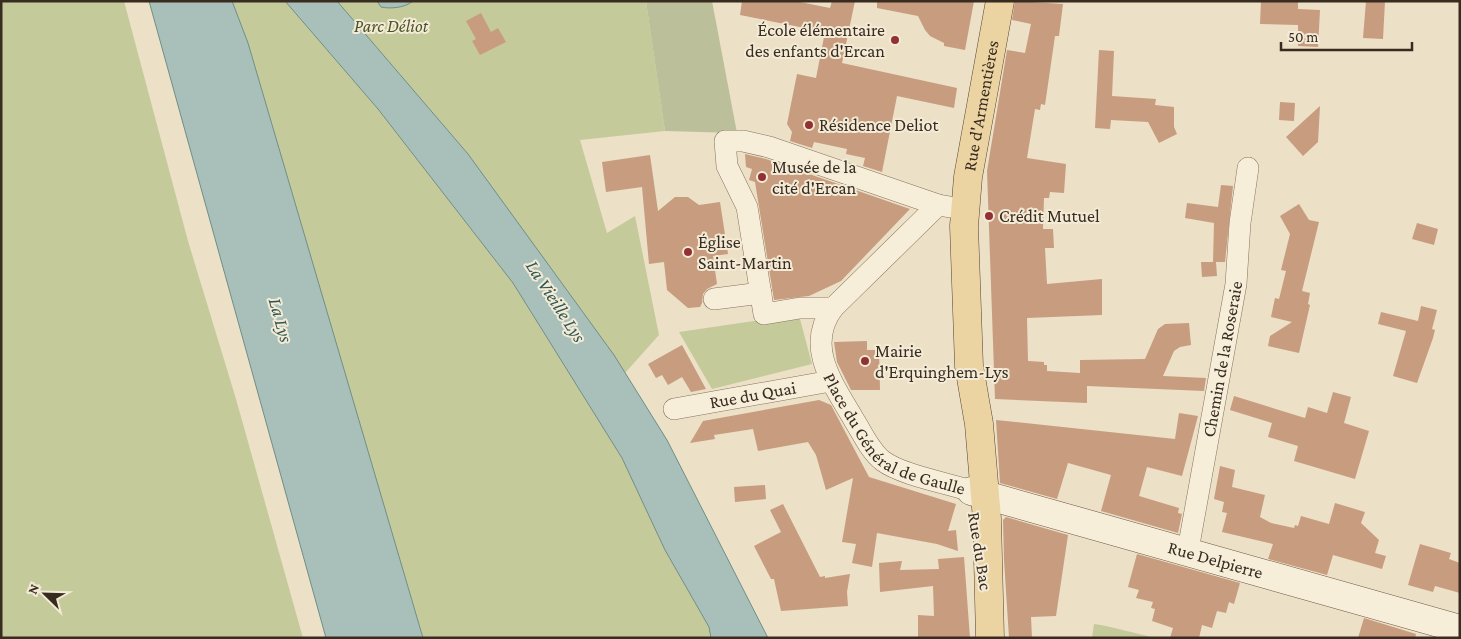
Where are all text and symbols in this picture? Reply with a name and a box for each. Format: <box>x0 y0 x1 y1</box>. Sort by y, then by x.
park label: Parc Déliot <box>354 16 429 36</box>
place label: École élémentaire des enfants d'Ercan <box>745 20 885 61</box>
scale bar <box>1281 20 1412 52</box>
text: 50 m <box>1288 29 1318 45</box>
marker: École élémentaire des enfants d'Ercan <box>889 34 901 46</box>
street label: Rue d'Armentières <box>959 39 1003 173</box>
place label: Résidence Deliot <box>819 115 939 135</box>
marker: Résidence Deliot <box>803 119 815 131</box>
place label: Musée de la cité d'Ercan <box>772 157 857 198</box>
marker: Musée de la cité d'Ercan <box>756 171 768 183</box>
place label: Crédit Mutuel <box>999 206 1100 226</box>
marker: Crédit Mutuel <box>983 210 995 222</box>
place label: Église Saint-Martin <box>698 232 792 273</box>
marker: Église Saint-Martin <box>682 246 694 258</box>
water label: La Vieille Lys <box>522 256 590 346</box>
street label: Chemin de la Roseraie <box>1199 279 1246 439</box>
water label: La Lys <box>265 295 297 345</box>
place label: Mairie d'Erquinghem-Lys <box>875 341 1009 382</box>
marker: Mairie d'Erquinghem-Lys <box>859 355 871 367</box>
street label: Place du Général de Gaulle <box>819 370 968 499</box>
street label: Rue du Quai <box>708 377 798 412</box>
street label: Rue du Bac <box>964 511 996 592</box>
street label: Rue Delpierre <box>1166 537 1265 583</box>
north arrow <box>20 569 70 619</box>
text: N <box>24 581 42 596</box>

